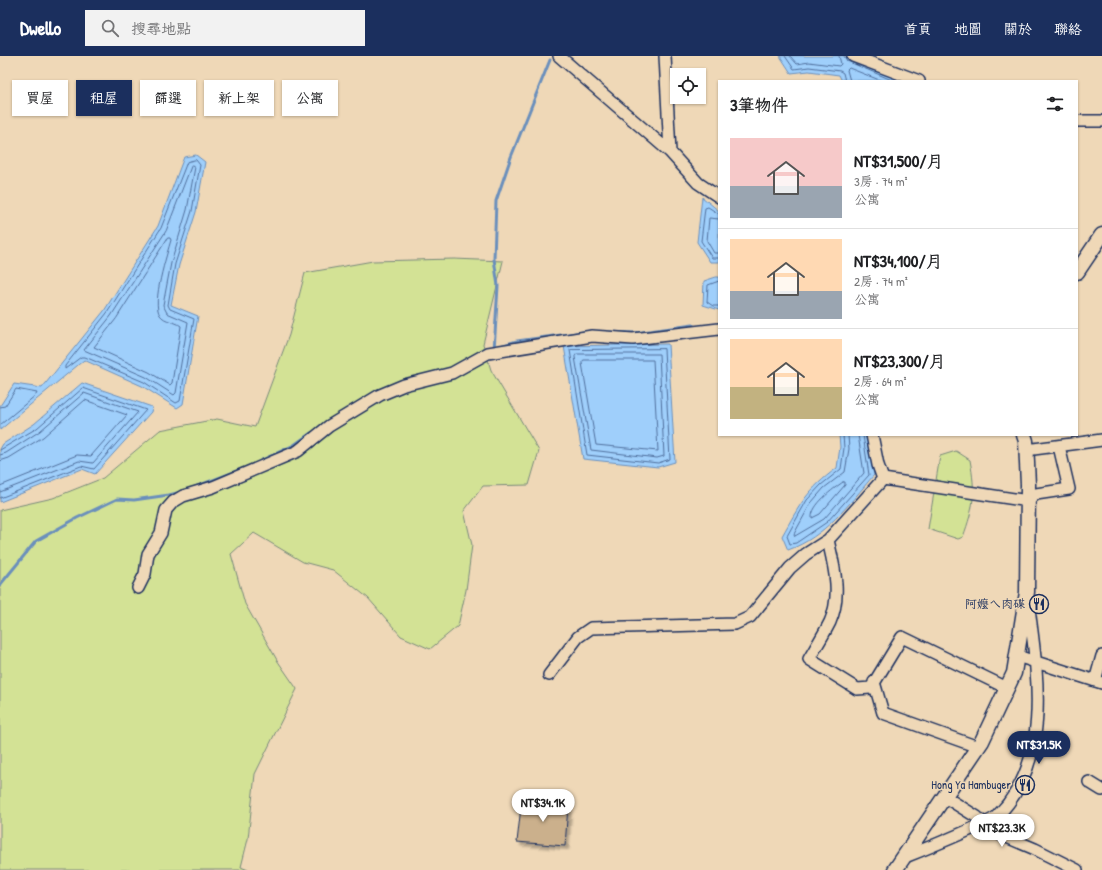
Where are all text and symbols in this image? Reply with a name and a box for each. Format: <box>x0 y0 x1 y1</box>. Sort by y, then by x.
search box <box>85 10 365 46</box>
text: Dwello <box>20 15 61 41</box>
icon: search <box>99 17 121 39</box>
text: 搜尋地點 <box>131 18 191 39</box>
text: 首頁 <box>904 19 932 38</box>
text: 地圖 <box>954 19 982 38</box>
text: 關於 <box>1004 19 1032 38</box>
text: 聯絡 <box>1054 19 1082 38</box>
map controls <box>670 68 706 104</box>
button: locate <box>670 68 706 104</box>
chip: 買屋 <box>12 80 68 116</box>
chip: 租屋 <box>76 80 132 116</box>
chip: 篩選 <box>140 80 196 116</box>
chip: 新上架 <box>204 80 274 116</box>
chip: 公寓 <box>282 80 338 116</box>
text: 3筆物件 <box>730 93 789 116</box>
icon: filters <box>1044 93 1066 115</box>
text: NT$31,500/月 <box>854 149 943 172</box>
icon: home <box>762 154 810 202</box>
text: 3房 · 74 m² <box>854 172 908 190</box>
text: 公寓 <box>854 190 880 208</box>
text: NT$34,100/月 <box>854 249 943 272</box>
icon: home <box>762 255 810 303</box>
text: 2房 · 74 m² <box>854 272 908 290</box>
text: 公寓 <box>854 290 880 308</box>
text: NT$23,300/月 <box>854 349 946 372</box>
icon: home <box>762 355 810 403</box>
text: 2房 · 64 m² <box>854 372 907 390</box>
text: 公寓 <box>854 390 880 408</box>
restaurant icon: 阿嬤ㄟ肉碟 <box>1028 593 1050 615</box>
place label: 阿嬤ㄟ肉碟 <box>965 595 1025 612</box>
pin: NT$31.5K <box>998 731 1080 765</box>
text: NT$31.5K <box>1016 735 1062 753</box>
restaurant icon: Hong Ya Hambuger <box>1014 774 1036 796</box>
place label: Hong Ya Hambuger <box>931 776 1011 793</box>
pin: NT$34.1K <box>502 789 584 823</box>
text: NT$34.1K <box>521 793 565 811</box>
pin: NT$23.3K <box>961 814 1043 848</box>
text: NT$23.3K <box>979 818 1025 836</box>

